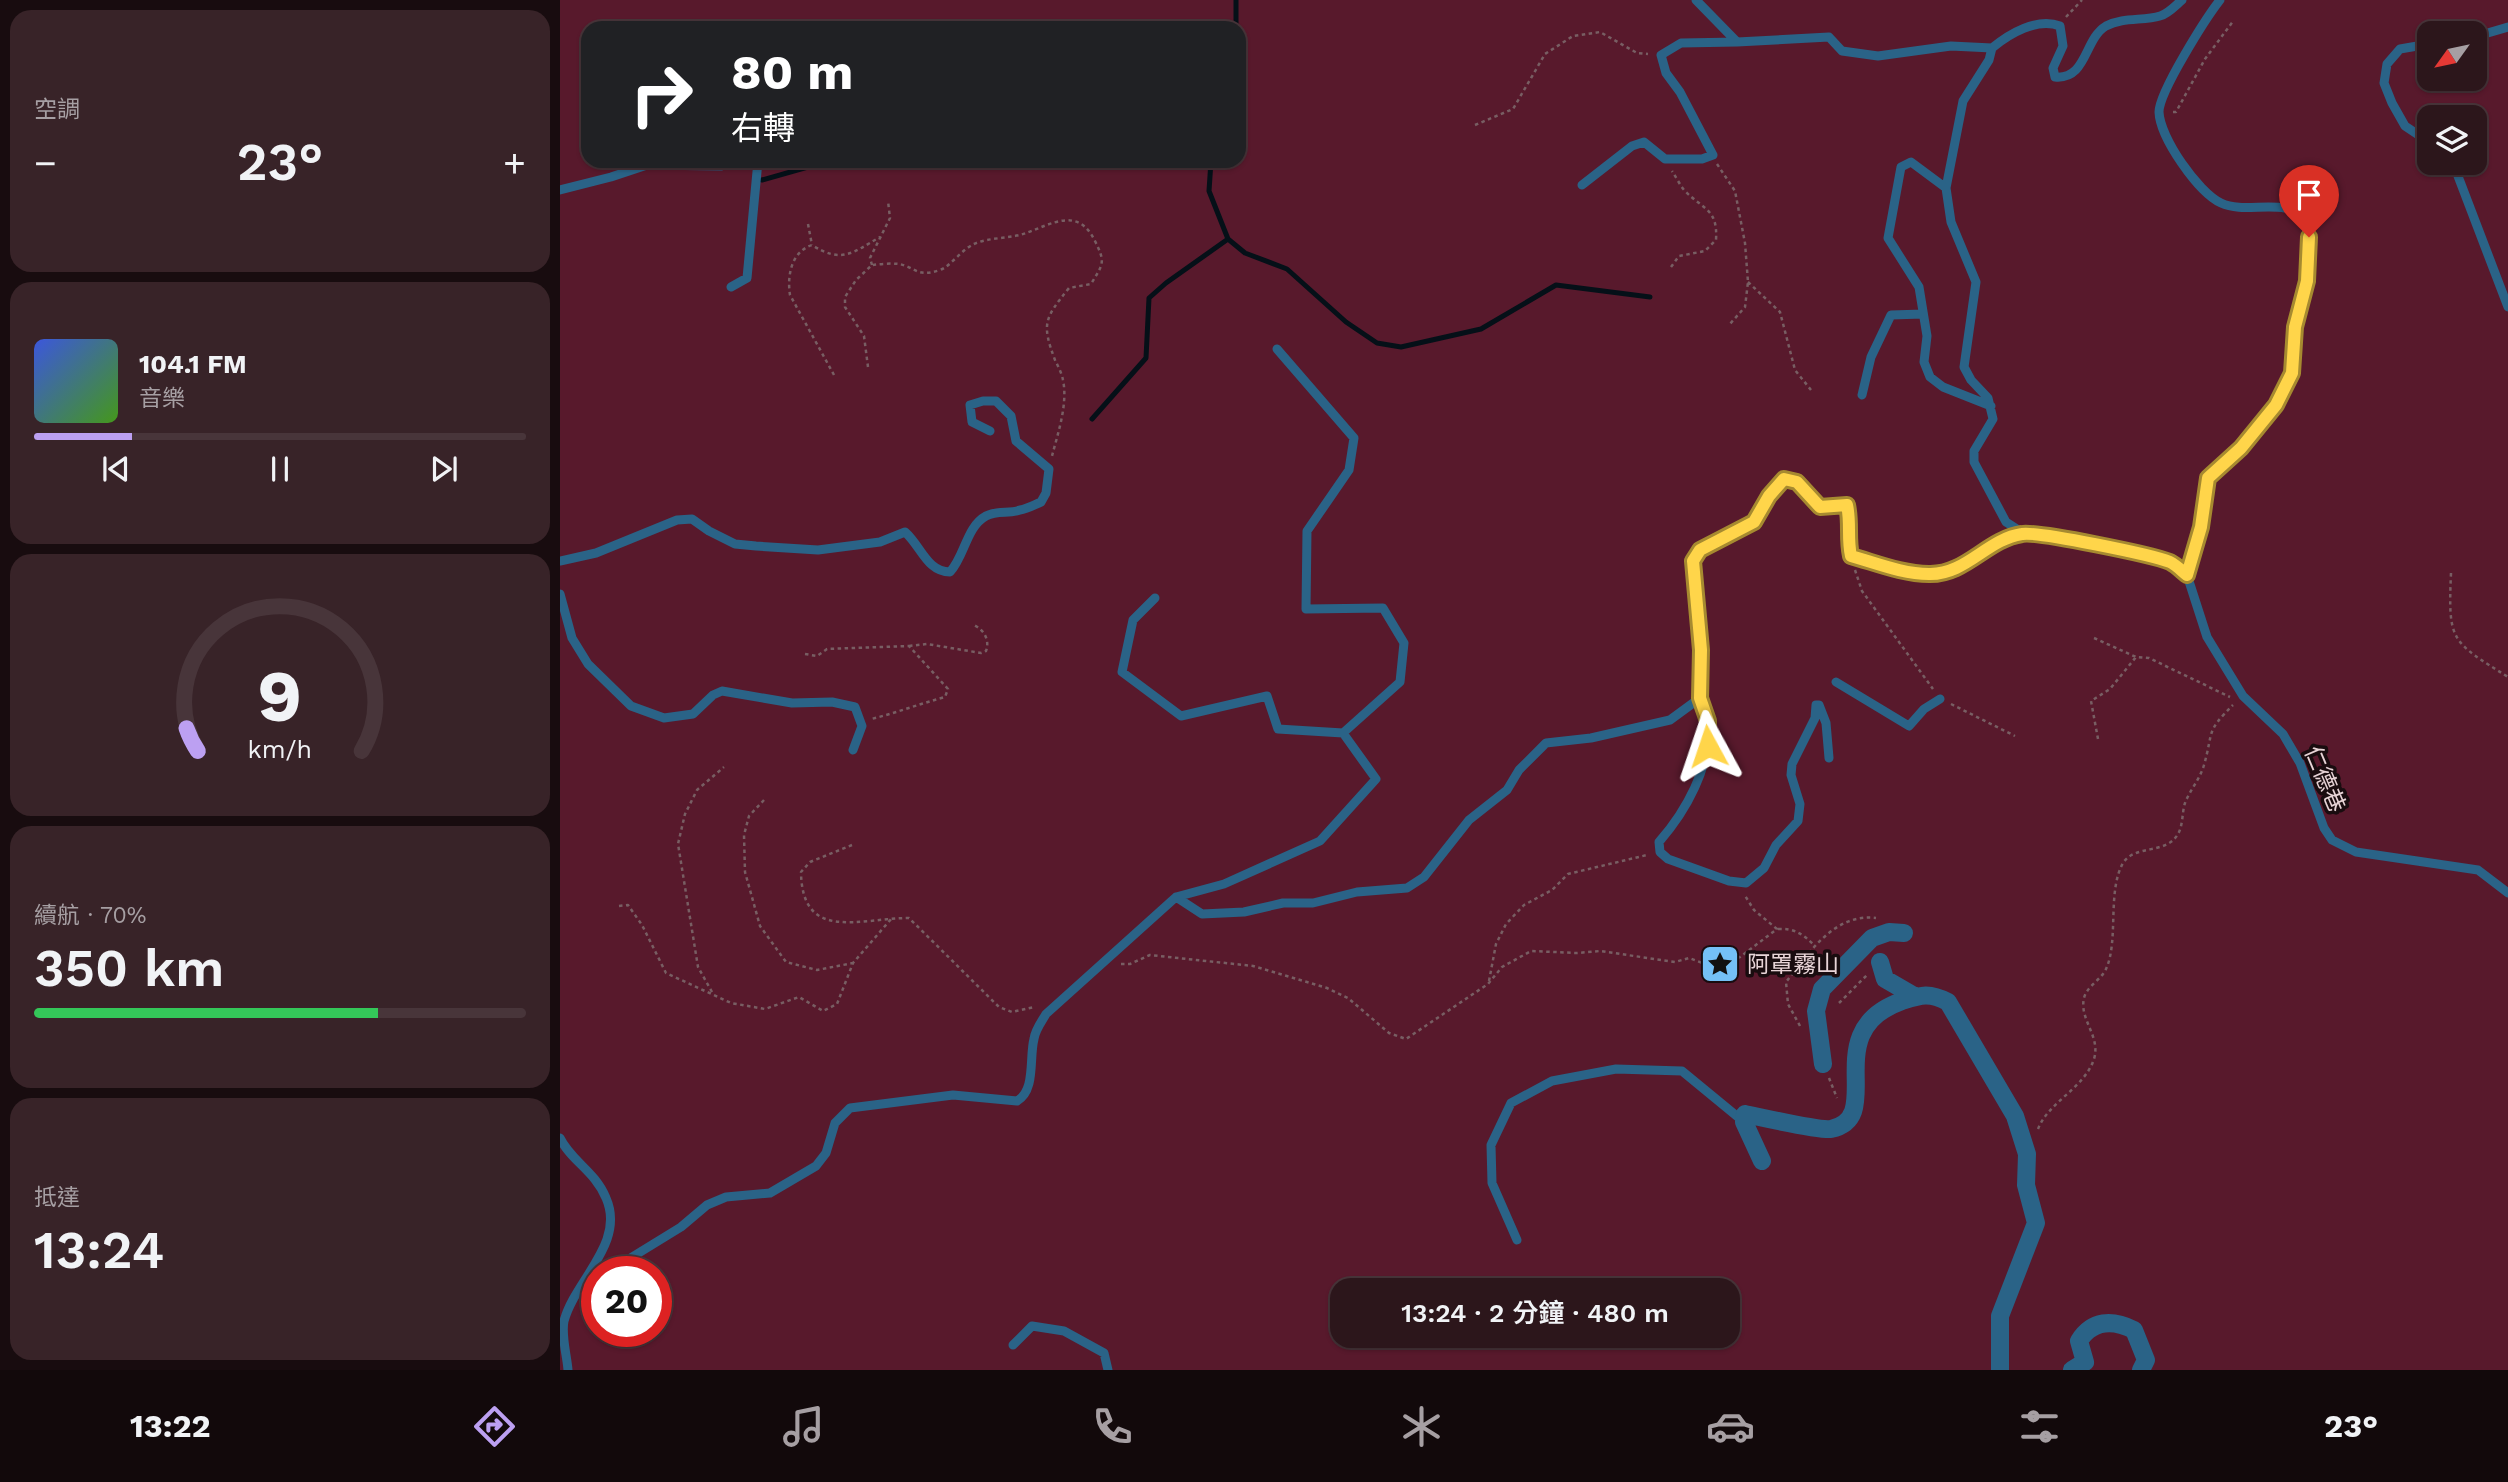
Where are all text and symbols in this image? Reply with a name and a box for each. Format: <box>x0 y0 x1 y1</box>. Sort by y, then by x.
north arrow <box>2417 21 2487 91</box>
map controls <box>2417 21 2487 175</box>
text: 80 m <box>731 43 853 101</box>
icon: right <box>616 49 707 140</box>
text: 空調 <box>34 96 80 123</box>
button: layers <box>2417 105 2487 175</box>
text: 右轉 <box>731 109 795 147</box>
text: 23° <box>237 132 323 193</box>
text: − <box>34 141 57 185</box>
text: + <box>503 141 526 185</box>
pin <box>2279 165 2339 237</box>
icon: arrive <box>2290 176 2328 214</box>
text: 104.1 FM <box>139 349 247 379</box>
text: 音樂 <box>139 385 185 412</box>
icon: previous <box>97 450 135 488</box>
icon: pause <box>261 450 299 488</box>
icon: next <box>425 450 463 488</box>
text: 9 <box>258 653 302 739</box>
position arrow <box>1671 709 1745 783</box>
text: km/h <box>248 735 312 764</box>
street label: 仁德巷 <box>2299 742 2350 816</box>
text: 續航 · 70% <box>34 902 146 929</box>
text: 350 km <box>34 938 224 999</box>
place icon: 阿罩霧山 <box>1699 943 1741 985</box>
place label: 阿罩霧山 <box>1747 951 1839 978</box>
text: 抵達 <box>34 1184 80 1211</box>
text: 13:24 <box>34 1220 165 1281</box>
speed limit sign: 20 <box>581 1256 672 1347</box>
text: 13:24 · 2 分鐘 · 480 m <box>1401 1298 1669 1328</box>
icon: directions <box>470 1402 519 1451</box>
icon: music <box>779 1402 828 1451</box>
icon: phone <box>1088 1402 1137 1451</box>
icon: climate <box>1397 1402 1446 1451</box>
icon: car <box>1706 1402 1755 1451</box>
icon: filters <box>2015 1402 2064 1451</box>
text: 13:22 <box>130 1407 211 1445</box>
text: 23° <box>2324 1407 2378 1445</box>

